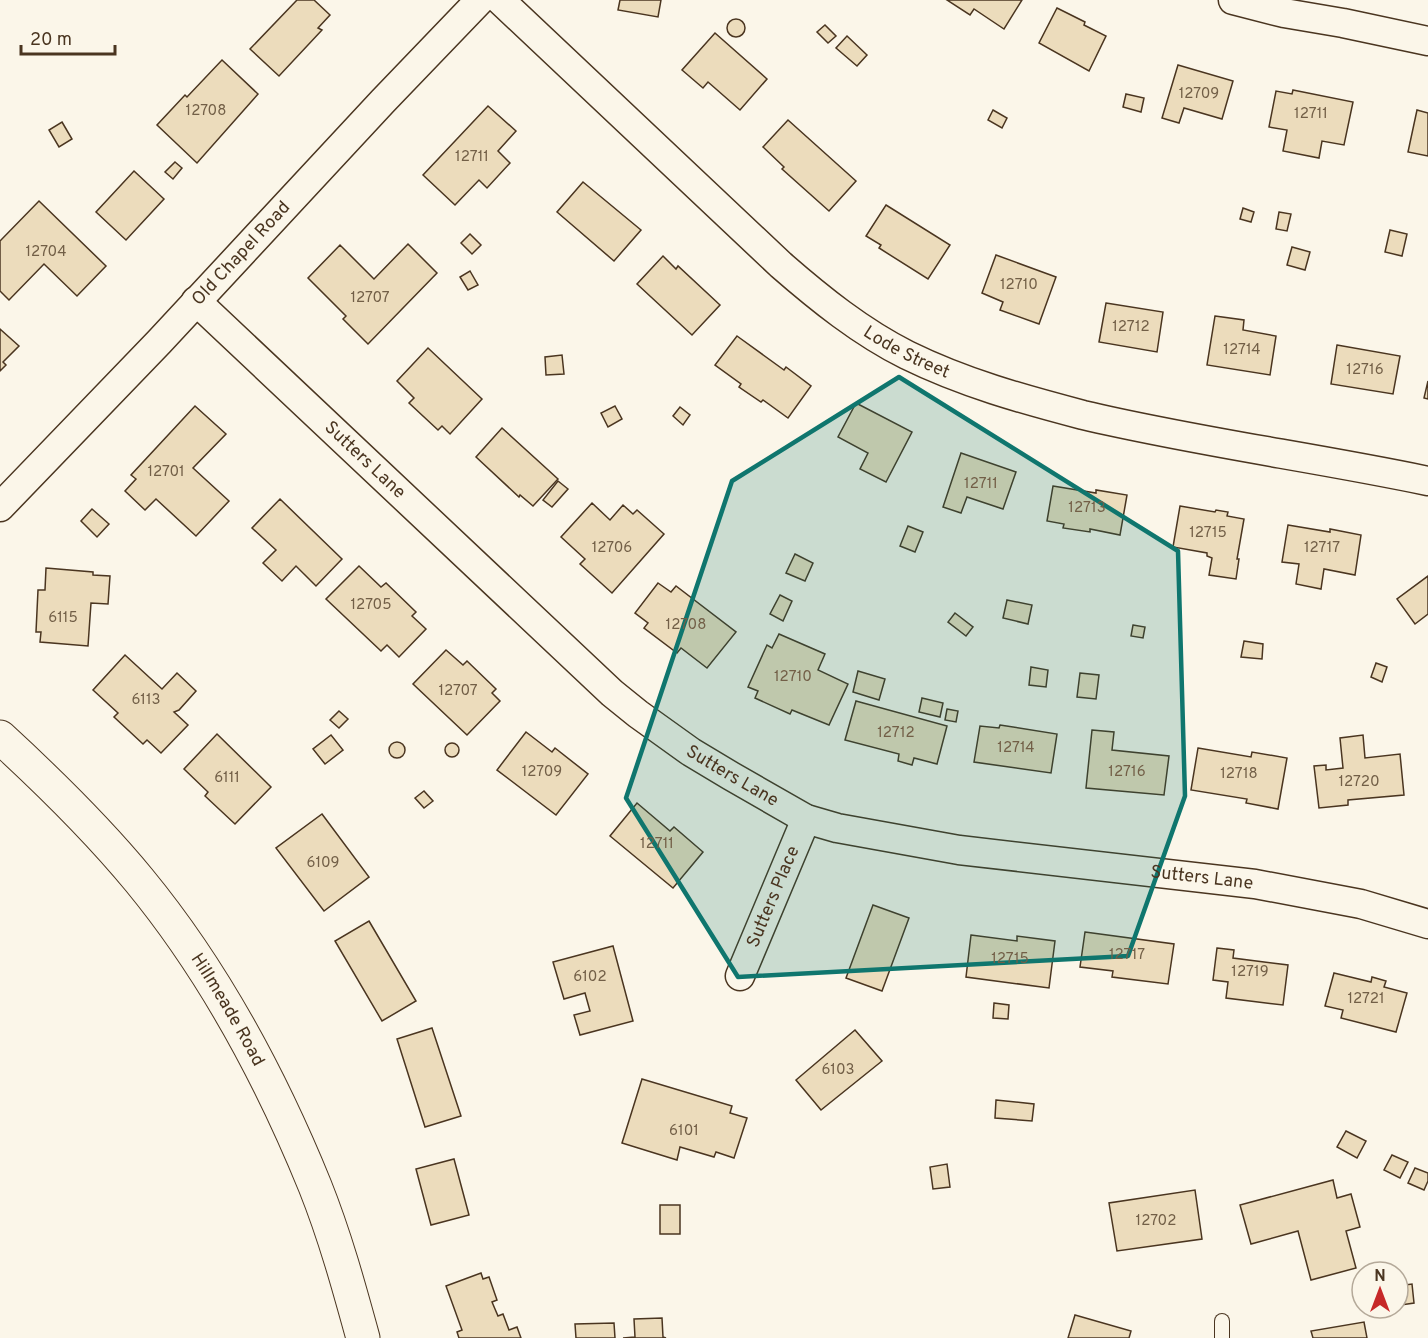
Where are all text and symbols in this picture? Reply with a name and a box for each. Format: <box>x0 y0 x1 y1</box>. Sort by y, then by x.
scale bar <box>21 18 116 56</box>
text: 20 m <box>30 29 72 52</box>
house number: 12709 <box>1179 85 1219 104</box>
house number: 12708 <box>186 102 226 121</box>
house number: 12711 <box>1294 105 1328 124</box>
house number: 12711 <box>455 148 489 167</box>
street label: Old Chapel Road <box>187 196 296 311</box>
house number: 12704 <box>26 243 66 262</box>
house number: 12710 <box>1000 276 1038 295</box>
house number: 12707 <box>350 289 390 308</box>
house number: 12712 <box>1112 318 1150 337</box>
street label: Lode Street <box>859 321 953 384</box>
house number: 12714 <box>1223 341 1261 360</box>
house number: 12716 <box>1346 361 1384 380</box>
street label: Sutters Lane <box>319 416 410 504</box>
house number: 12701 <box>147 463 185 482</box>
house number: 12711 <box>964 475 998 494</box>
house number: 12713 <box>1068 499 1106 518</box>
house number: 12715 <box>1189 524 1227 543</box>
house number: 12706 <box>592 539 632 558</box>
house number: 12717 <box>1304 539 1340 558</box>
house number: 12705 <box>351 596 391 615</box>
house number: 6115 <box>48 609 78 628</box>
house number: 12708 <box>666 616 706 635</box>
house number: 12710 <box>774 668 812 687</box>
house number: 12707 <box>438 682 478 701</box>
house number: 6113 <box>131 691 161 710</box>
house number: 12712 <box>877 724 915 743</box>
house number: 12714 <box>997 739 1035 758</box>
street label: Sutters Lane <box>682 740 783 812</box>
house number: 12709 <box>522 763 562 782</box>
house number: 12716 <box>1108 763 1146 782</box>
house number: 12718 <box>1220 765 1258 784</box>
house number: 6111 <box>214 769 240 788</box>
house number: 12720 <box>1338 773 1380 792</box>
house number: 12711 <box>640 835 674 854</box>
street label: Sutters Place <box>742 842 805 951</box>
house number: 6109 <box>306 854 340 873</box>
street label: Sutters Lane <box>1149 861 1254 895</box>
house number: 12717 <box>1109 946 1145 965</box>
street label: Hillmeade Road <box>185 949 270 1070</box>
house number: 12715 <box>991 950 1029 969</box>
house number: 12719 <box>1231 963 1269 982</box>
house number: 6102 <box>573 968 607 987</box>
house number: 12721 <box>1347 990 1385 1009</box>
house number: 6103 <box>821 1061 855 1080</box>
house number: 6101 <box>669 1122 699 1141</box>
house number: 12702 <box>1136 1212 1176 1231</box>
north arrow <box>1350 1260 1410 1320</box>
text: N <box>1374 1267 1386 1287</box>

